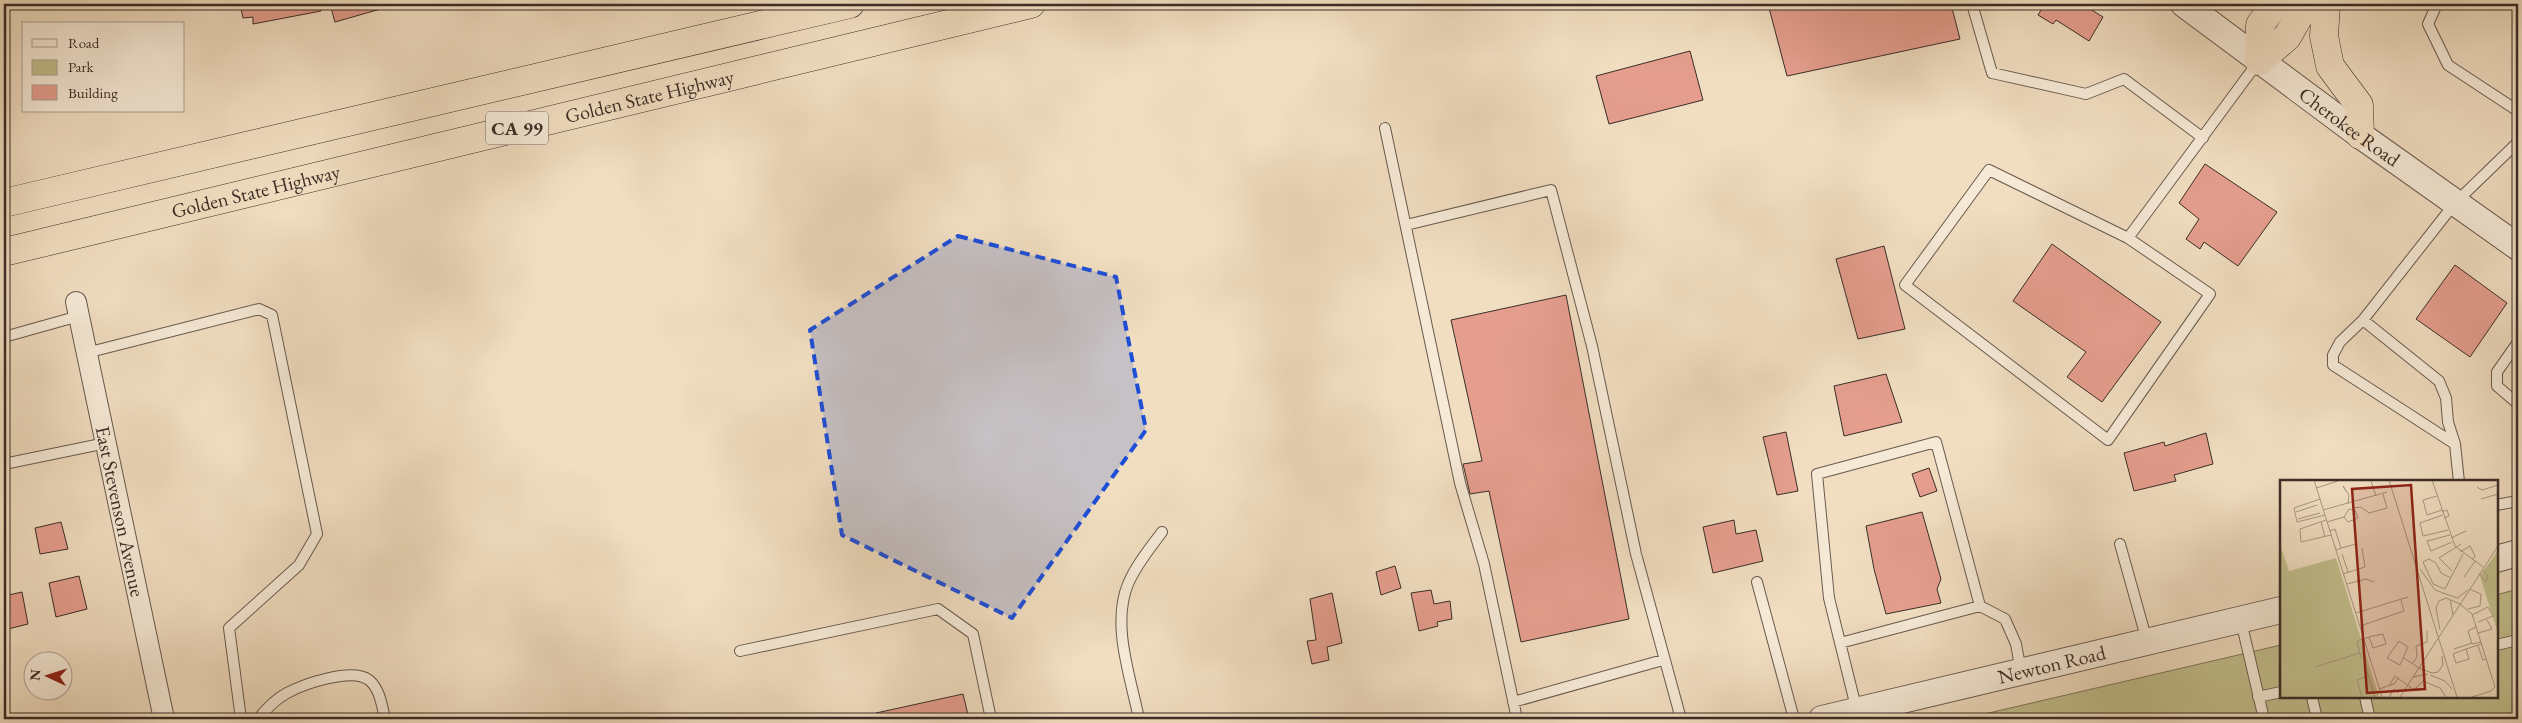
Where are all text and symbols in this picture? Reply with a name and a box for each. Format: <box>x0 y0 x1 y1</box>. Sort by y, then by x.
legend <box>22 22 185 112</box>
text: Road <box>68 33 100 52</box>
text: Park <box>68 57 95 76</box>
street label: Golden State Highway <box>562 63 737 129</box>
street label: Cherokee Road <box>2294 81 2406 173</box>
text: Building <box>68 83 118 102</box>
road number: CA 99 <box>486 112 548 144</box>
street label: Golden State Highway <box>169 158 343 224</box>
street label: East Stevenson Avenue <box>90 424 151 599</box>
inset map <box>2280 480 2497 698</box>
street label: Newton Road <box>1995 639 2109 690</box>
north arrow <box>22 650 72 700</box>
text: N <box>26 668 44 681</box>

